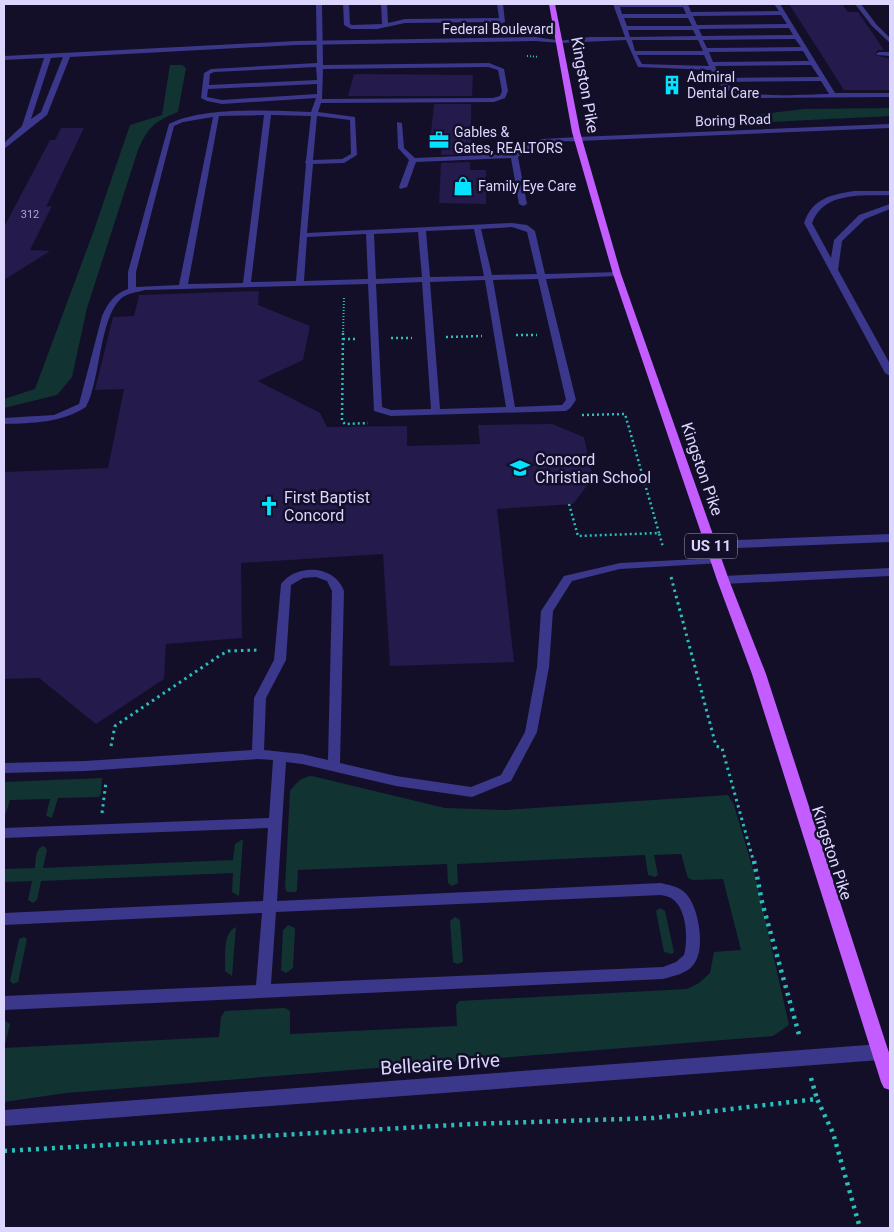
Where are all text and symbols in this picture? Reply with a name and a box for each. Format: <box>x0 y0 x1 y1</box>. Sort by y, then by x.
street label: Federal Boulevard <box>442 21 554 37</box>
street label: Kingston Pike <box>567 35 603 135</box>
place label: Admiral Dental Care <box>687 69 759 101</box>
building icon: Admiral Dental Care <box>661 74 683 96</box>
street label: Boring Road <box>695 111 771 129</box>
place label: Gables & Gates, REALTORS <box>454 124 563 156</box>
office icon: Gables & Gates, REALTORS <box>428 129 450 151</box>
shop icon: Family Eye Care <box>452 175 474 197</box>
place label: Family Eye Care <box>478 178 576 194</box>
house number: 312 <box>21 208 39 221</box>
street label: Kingston Pike <box>677 420 727 518</box>
place label: Concord Christian School <box>535 450 651 487</box>
school or university icon: Concord Christian School <box>509 457 531 479</box>
place label: First Baptist Concord <box>284 488 370 525</box>
church icon: First Baptist Concord <box>258 495 280 517</box>
road number: US 11 <box>685 534 737 558</box>
street label: Kingston Pike <box>808 804 856 902</box>
street label: Belleaire Drive <box>379 1048 501 1080</box>

